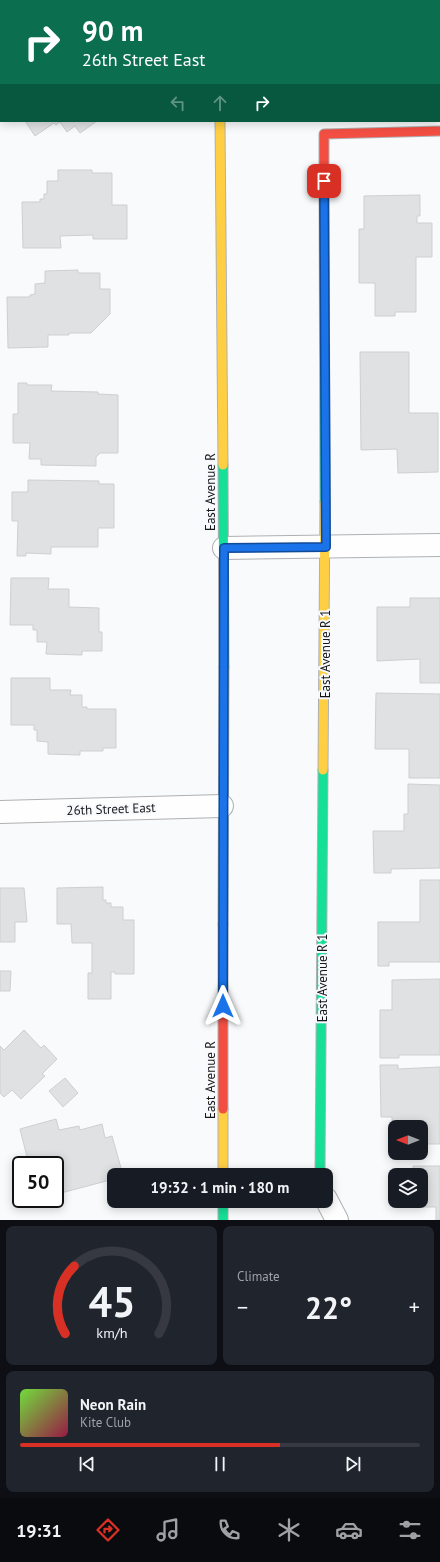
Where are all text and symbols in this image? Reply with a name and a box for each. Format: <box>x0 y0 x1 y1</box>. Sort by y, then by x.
text: 90 m <box>82 12 143 49</box>
icon: right <box>16 16 68 68</box>
text: 26th Street East <box>82 48 205 71</box>
icon: left <box>167 92 189 114</box>
icon: ahead <box>209 92 231 114</box>
icon: right <box>251 92 273 114</box>
pin <box>307 164 341 198</box>
icon: arrive <box>313 170 335 192</box>
street label: East Avenue R <box>202 453 219 531</box>
street label: East Avenue R 1 <box>317 610 334 698</box>
street label: 26th Street East <box>66 799 156 819</box>
street label: East Avenue R 1 <box>314 934 331 1022</box>
position arrow <box>202 985 244 1027</box>
street label: East Avenue R <box>202 1041 219 1119</box>
north arrow <box>388 1120 428 1160</box>
map controls <box>388 1120 428 1208</box>
speed limit sign: 50 <box>12 1156 64 1208</box>
button: layers <box>388 1168 428 1208</box>
text: 19:32 · 1 min · 180 m <box>151 1178 289 1197</box>
text: Climate <box>237 1268 280 1285</box>
text: 45 <box>88 1274 135 1327</box>
text: 22° <box>305 1288 352 1327</box>
text: − <box>237 1293 248 1321</box>
text: + <box>409 1293 420 1321</box>
text: km/h <box>96 1322 127 1341</box>
text: Neon Rain <box>80 1395 146 1414</box>
text: Kite Club <box>80 1414 131 1431</box>
icon: previous <box>76 1453 98 1475</box>
icon: pause <box>209 1453 231 1475</box>
icon: next <box>342 1453 364 1475</box>
icon: directions <box>94 1516 122 1544</box>
icon: music <box>154 1516 182 1544</box>
icon: phone <box>215 1516 243 1544</box>
icon: climate <box>275 1516 303 1544</box>
icon: car <box>335 1516 363 1544</box>
icon: filters <box>396 1516 424 1544</box>
text: 19:31 <box>16 1519 62 1542</box>

